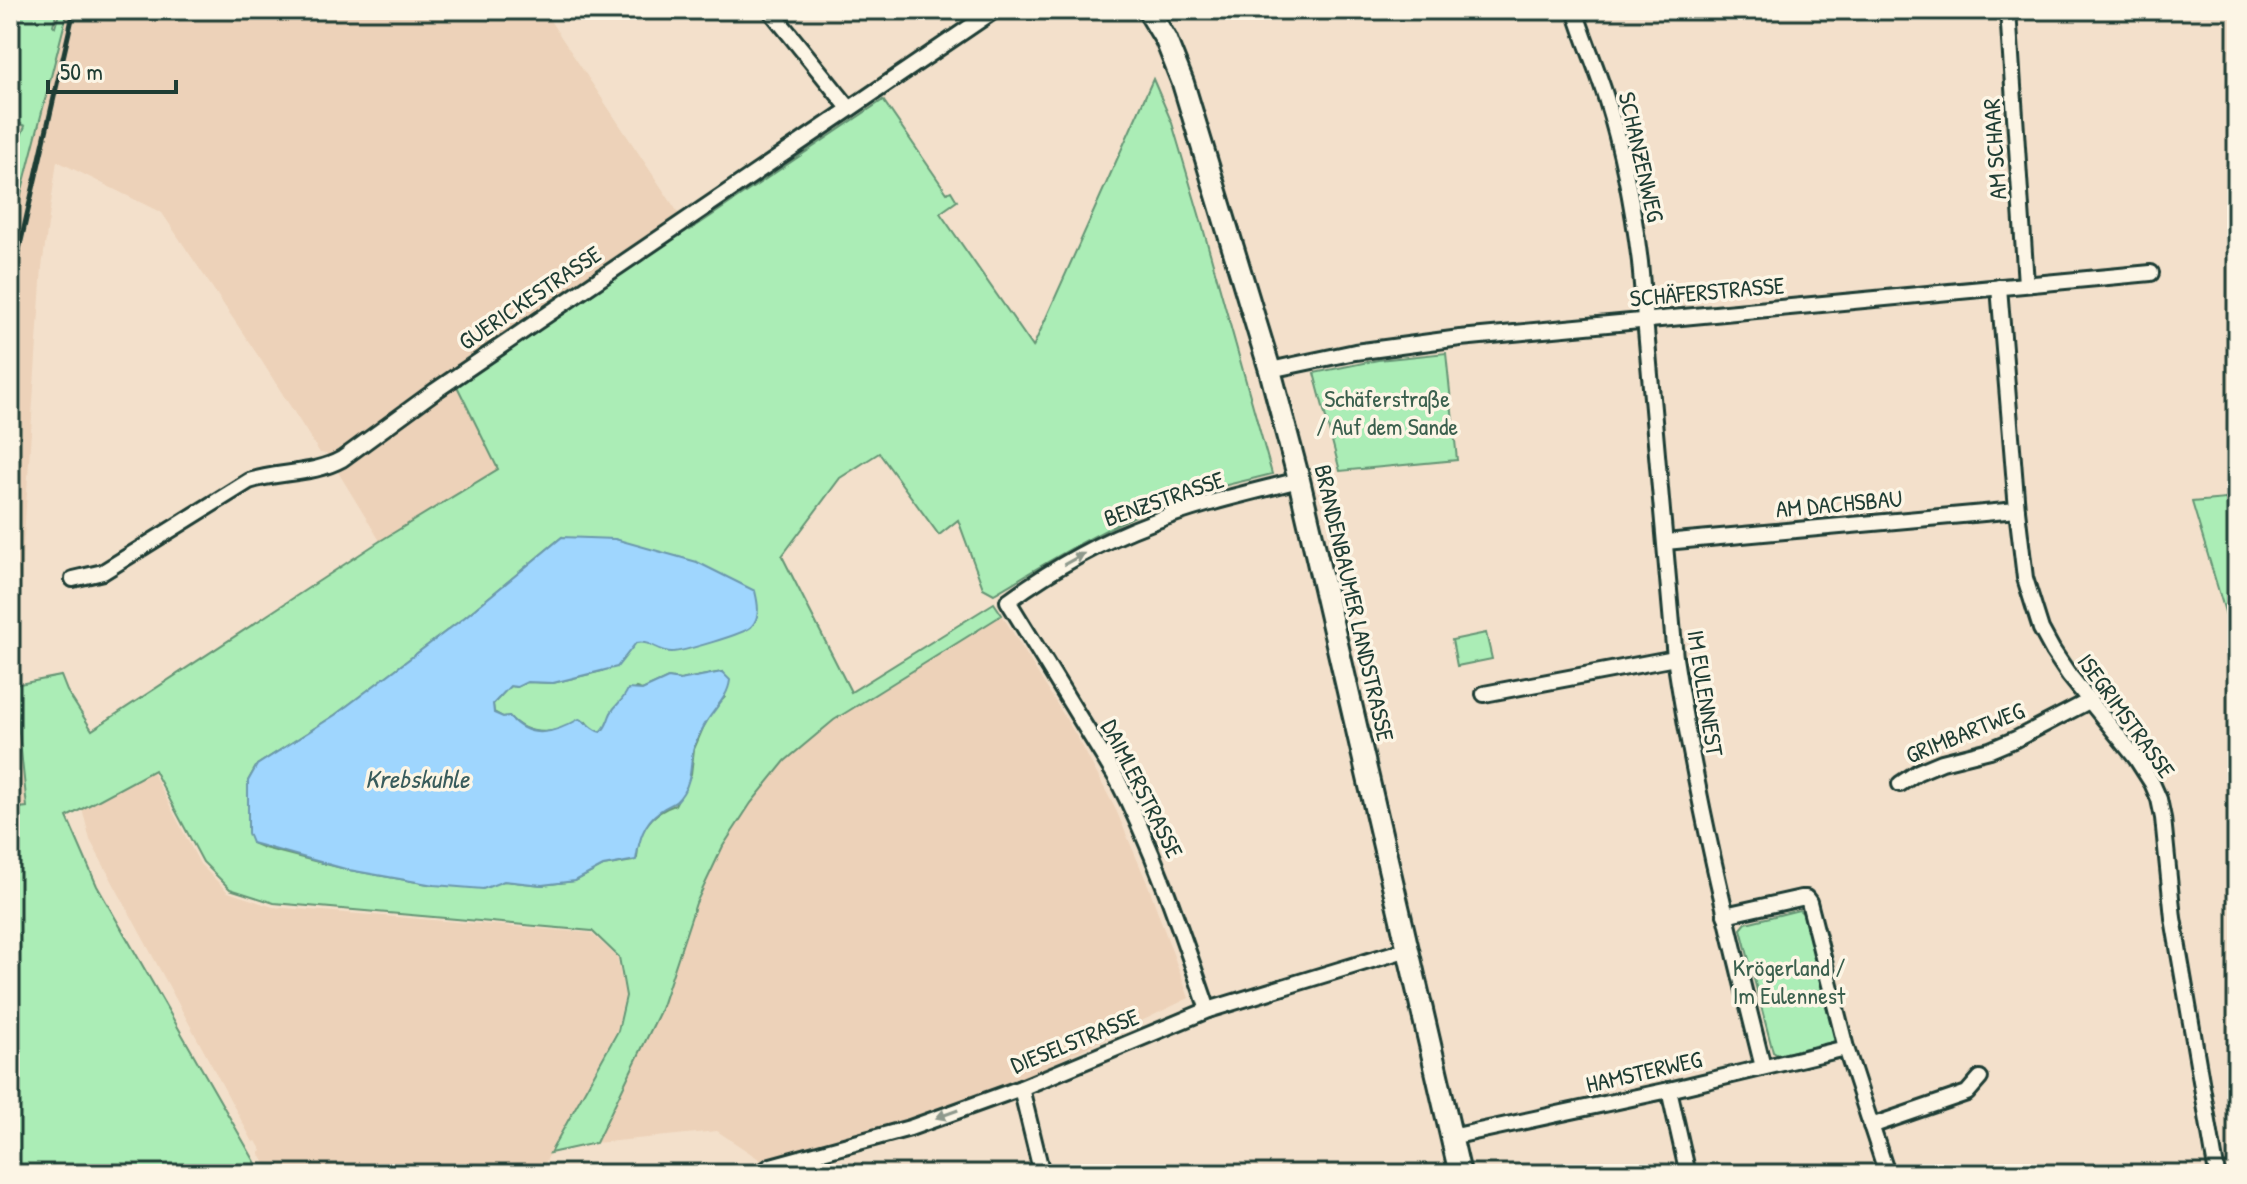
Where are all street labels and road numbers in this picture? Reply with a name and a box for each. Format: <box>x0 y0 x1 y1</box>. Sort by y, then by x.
street label: SCHANZENWEG <box>1611 89 1673 225</box>
street label: AM SCHAAR <box>1975 97 2013 201</box>
street label: GUERICKESTRASSE <box>452 237 607 357</box>
street label: SCHÄFERSTRASSE <box>1628 268 1786 314</box>
street label: BRANDENBAUMER LANDSTRASSE <box>1308 461 1402 745</box>
street label: BENZSTRASSE <box>1099 462 1228 534</box>
street label: AM DACHSBAU <box>1774 482 1904 524</box>
street label: IM EULENNEST <box>1680 628 1732 759</box>
street label: ISEGRIMSTRASSE <box>2071 647 2183 785</box>
street label: GRIMBARTWEG <box>1901 694 2029 770</box>
street label: DAIMLERSTRASSE <box>1094 714 1192 863</box>
street label: DIESELSTRASSE <box>1006 1000 1144 1080</box>
street label: HAMSTERWEG <box>1583 1042 1705 1100</box>

